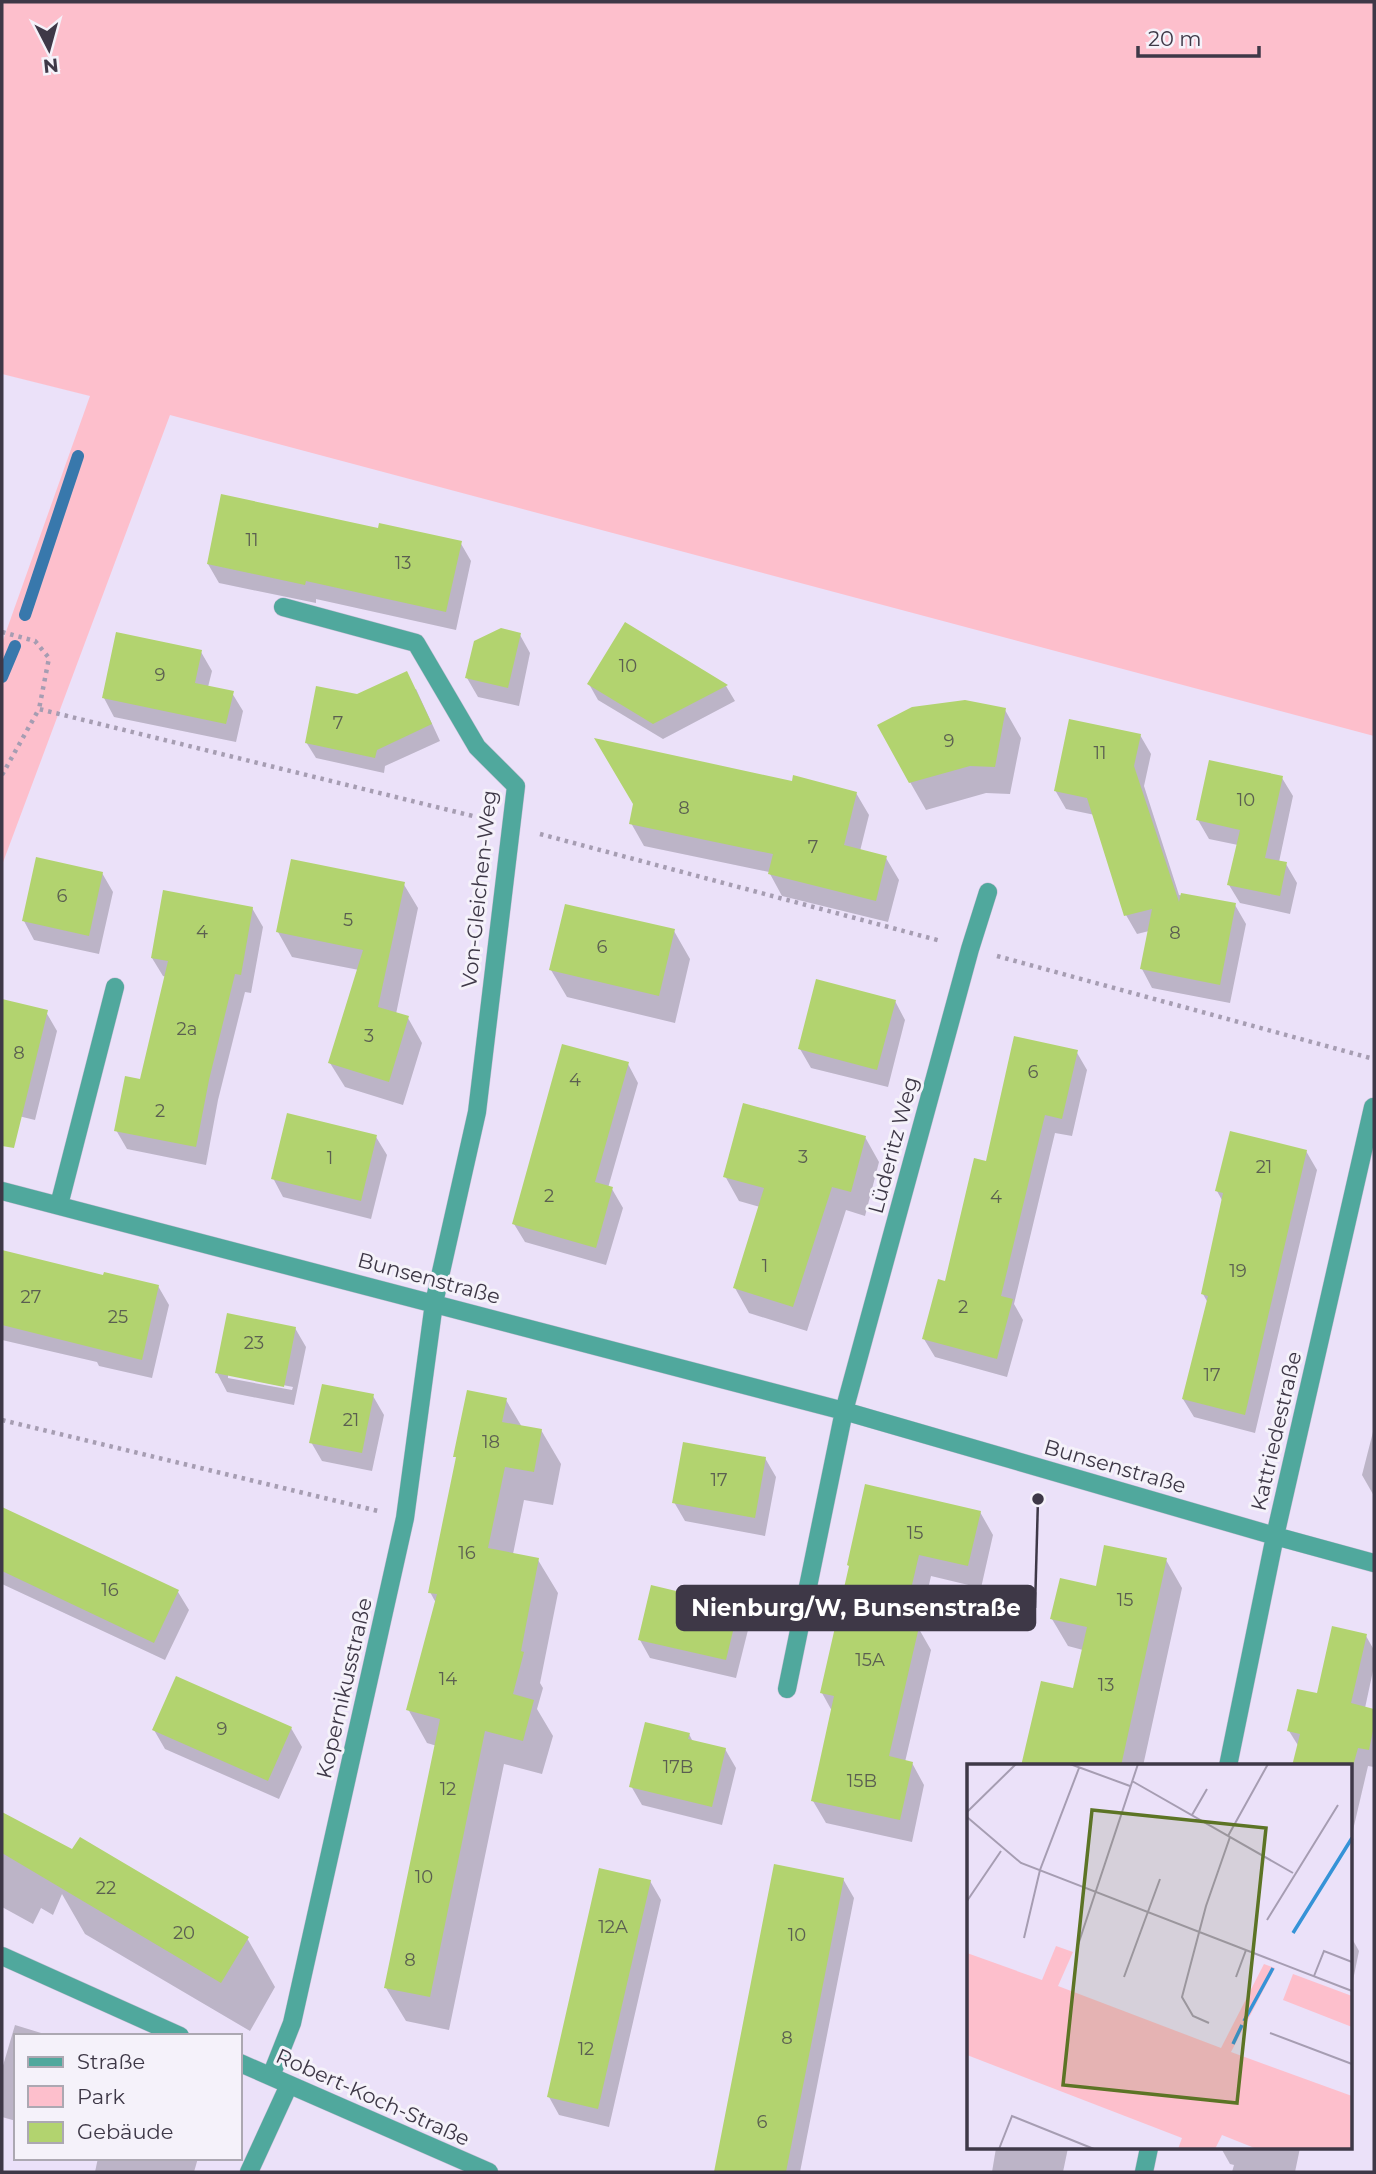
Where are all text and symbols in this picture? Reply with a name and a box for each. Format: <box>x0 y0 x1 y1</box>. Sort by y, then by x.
north arrow <box>14 14 84 84</box>
scale bar <box>1138 14 1259 58</box>
text: 20 m <box>1148 26 1202 51</box>
text: N <box>42 53 60 78</box>
house number: 11 <box>246 529 259 551</box>
house number: 13 <box>395 552 411 574</box>
house number: 10 <box>619 655 637 677</box>
house number: 9 <box>155 664 166 686</box>
house number: 7 <box>333 712 343 734</box>
house number: 9 <box>944 730 955 752</box>
house number: 11 <box>1094 742 1107 764</box>
street label: Von-Gleichen-Weg <box>456 789 502 989</box>
house number: 10 <box>1237 789 1255 811</box>
house number: 8 <box>678 797 690 819</box>
house number: 7 <box>808 836 818 858</box>
house number: 6 <box>57 885 68 907</box>
house number: 5 <box>343 909 353 931</box>
house number: 4 <box>196 921 208 943</box>
house number: 8 <box>1169 922 1181 944</box>
house number: 6 <box>597 936 608 958</box>
house number: 2a <box>177 1018 197 1040</box>
house number: 3 <box>364 1025 374 1047</box>
house number: 8 <box>13 1042 25 1064</box>
house number: 6 <box>1028 1061 1039 1083</box>
house number: 4 <box>569 1069 581 1091</box>
street label: Lüderitz Weg <box>863 1074 923 1216</box>
house number: 2 <box>155 1100 165 1122</box>
house number: 3 <box>798 1146 808 1168</box>
house number: 1 <box>327 1147 333 1169</box>
house number: 21 <box>1256 1156 1272 1178</box>
house number: 2 <box>544 1185 554 1207</box>
house number: 4 <box>990 1186 1002 1208</box>
street label: Bunsenstraße <box>355 1247 503 1309</box>
house number: 1 <box>762 1255 768 1277</box>
house number: 19 <box>1229 1260 1247 1282</box>
house number: 27 <box>21 1286 41 1308</box>
house number: 2 <box>958 1296 968 1318</box>
house number: 25 <box>108 1306 128 1328</box>
house number: 23 <box>244 1332 264 1354</box>
street label: Kattriedestraße <box>1246 1349 1306 1513</box>
house number: 17 <box>1203 1364 1221 1386</box>
house number: 21 <box>343 1409 359 1431</box>
house number: 18 <box>482 1431 500 1453</box>
street label: Bunsenstraße <box>1041 1434 1189 1498</box>
house number: 17 <box>710 1469 728 1491</box>
house number: 15 <box>907 1522 923 1544</box>
house number: 16 <box>458 1542 476 1564</box>
house number: 16 <box>101 1579 119 1601</box>
callout: Nienburg/W, Bunsenstraße <box>677 1586 1035 1630</box>
house number: 15 <box>1117 1589 1133 1611</box>
text: Nienburg/W, Bunsenstraße <box>691 1594 1021 1622</box>
street label: Kopernikusstraße <box>311 1595 377 1781</box>
house number: 15A <box>855 1649 885 1671</box>
house number: 14 <box>439 1668 457 1690</box>
house number: 13 <box>1098 1674 1114 1696</box>
house number: 9 <box>217 1718 228 1740</box>
house number: 17B <box>663 1756 693 1778</box>
inset map <box>967 1764 1352 2150</box>
house number: 15B <box>847 1770 877 1792</box>
house number: 12 <box>440 1778 456 1800</box>
house number: 10 <box>415 1866 433 1888</box>
house number: 22 <box>96 1877 116 1899</box>
house number: 12A <box>598 1916 628 1938</box>
house number: 20 <box>173 1922 195 1944</box>
house number: 10 <box>788 1924 806 1946</box>
house number: 8 <box>404 1949 416 1971</box>
house number: 8 <box>781 2027 793 2049</box>
legend <box>14 2034 242 2160</box>
house number: 12 <box>578 2038 594 2060</box>
street label: Robert-Koch-Straße <box>272 2043 474 2151</box>
text: Straße <box>77 2049 145 2074</box>
text: Park <box>77 2084 125 2109</box>
house number: 6 <box>757 2111 768 2133</box>
text: Gebäude <box>77 2119 174 2144</box>

